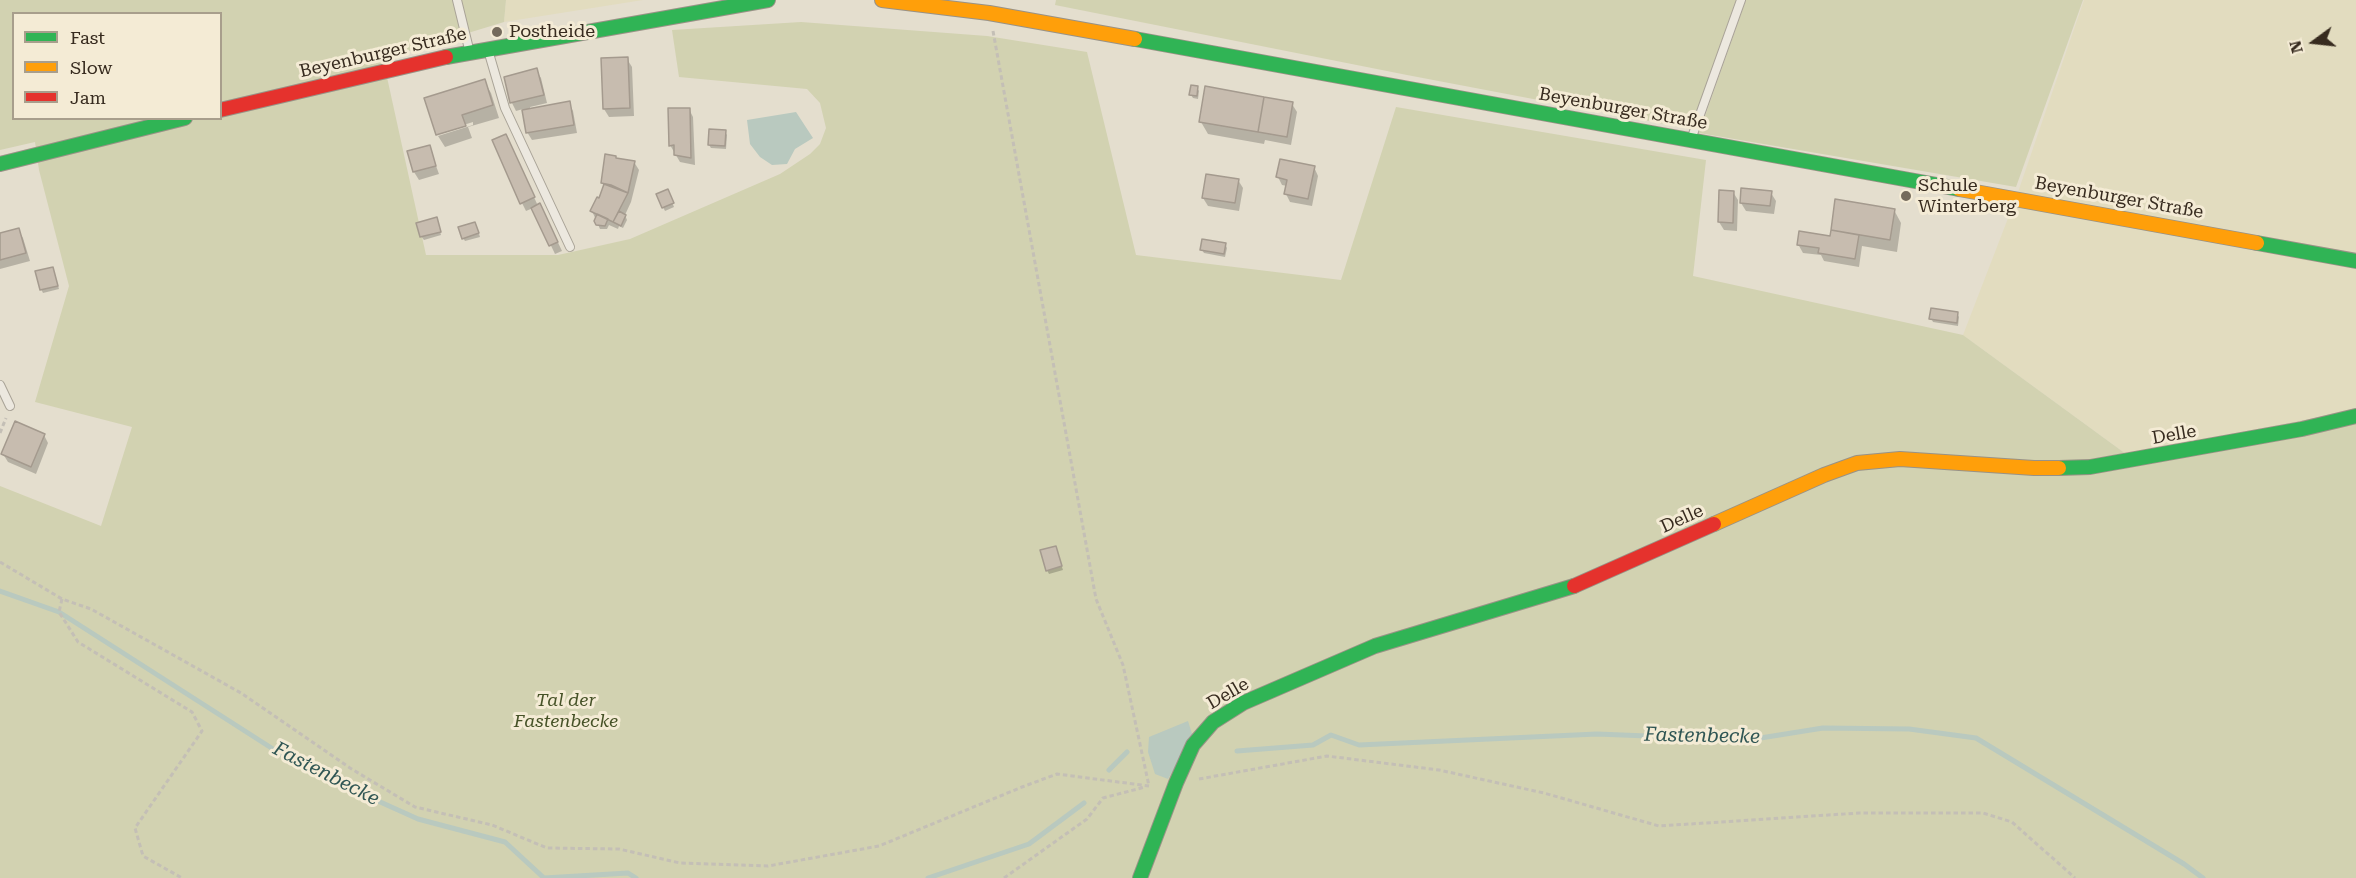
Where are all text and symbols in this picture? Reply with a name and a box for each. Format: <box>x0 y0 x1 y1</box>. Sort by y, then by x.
legend <box>12 12 222 120</box>
north arrow <box>2284 12 2344 72</box>
place label: Postheide <box>509 21 595 43</box>
street label: Beyenburger Straße <box>297 23 469 83</box>
marker: Postheide <box>490 25 504 39</box>
text: Fast <box>70 27 105 48</box>
text: N <box>2285 38 2307 55</box>
text: Slow <box>70 57 112 78</box>
street label: Beyenburger Straße <box>1537 84 1709 134</box>
text: Jam <box>70 87 106 108</box>
street label: Beyenburger Straße <box>2033 173 2205 223</box>
place label: Schule Winterberg <box>1918 175 2016 218</box>
marker: Schule Winterberg <box>1899 189 1913 203</box>
street label: Delle <box>2150 420 2198 450</box>
street label: Delle <box>1657 500 1707 538</box>
street label: Delle <box>1203 673 1253 715</box>
park label: Tal der Fastenbecke <box>514 690 618 732</box>
water label: Fastenbecke <box>1644 723 1760 749</box>
water label: Fastenbecke <box>269 737 383 811</box>

